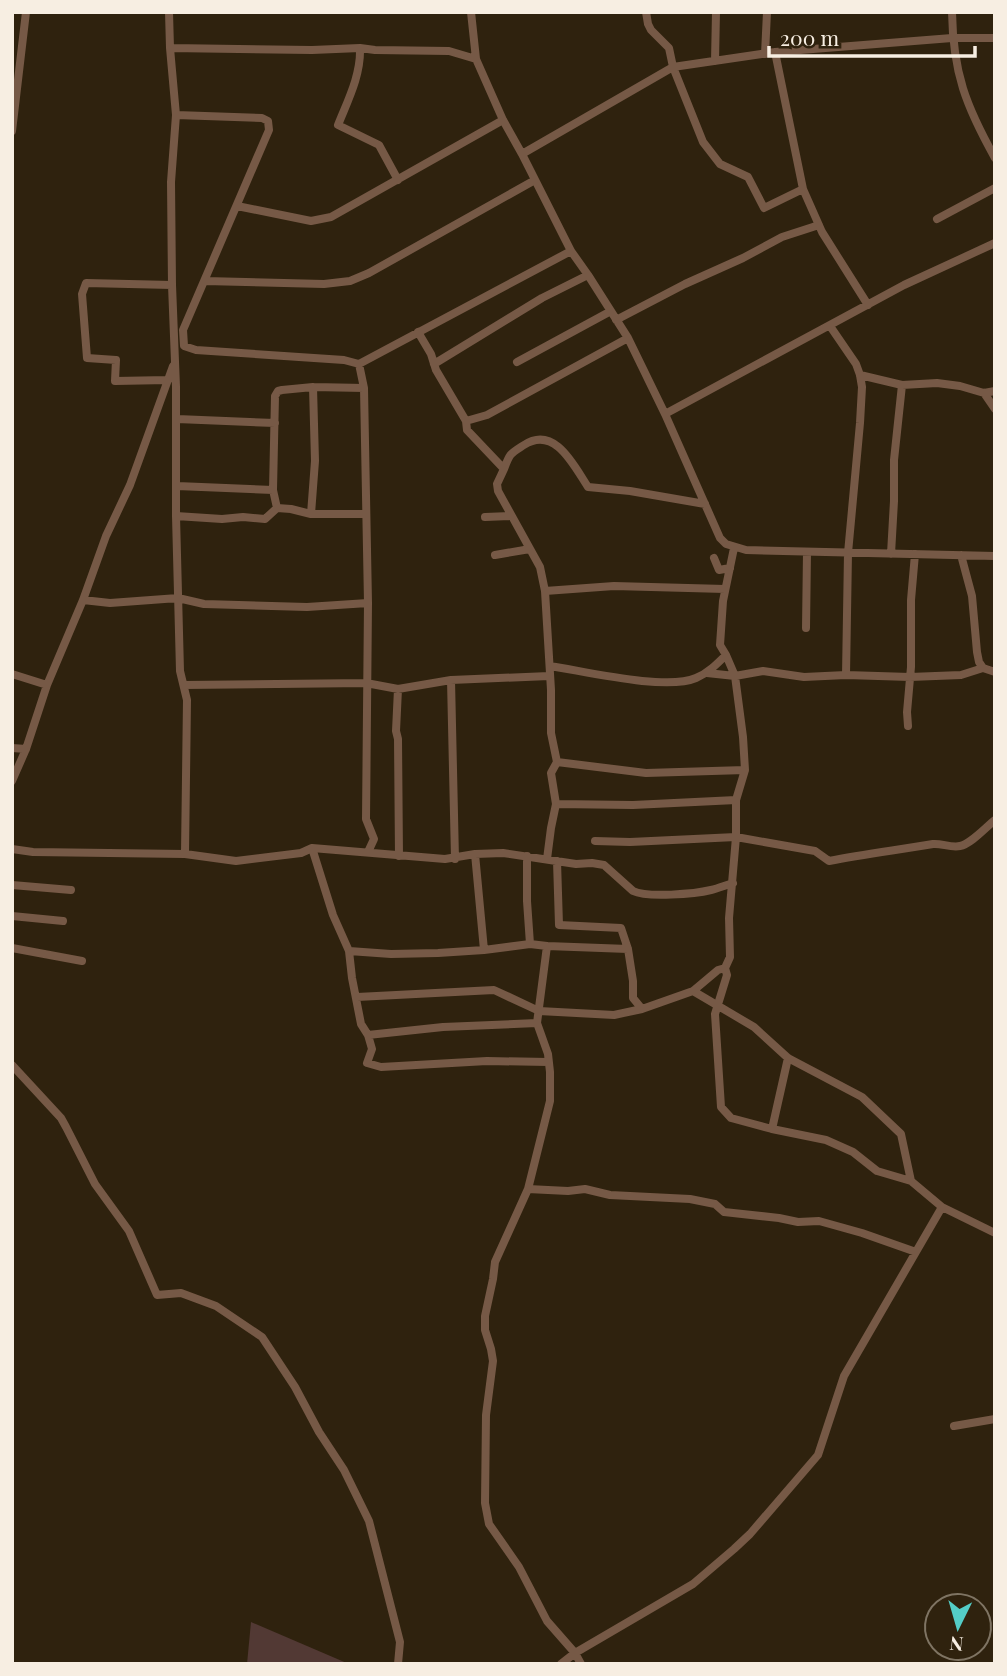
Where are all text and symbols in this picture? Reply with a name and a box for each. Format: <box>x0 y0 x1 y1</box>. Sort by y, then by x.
scale bar <box>769 14 976 58</box>
text: 200 m <box>780 23 839 51</box>
north arrow <box>923 1592 993 1662</box>
text: N <box>948 1631 964 1658</box>

